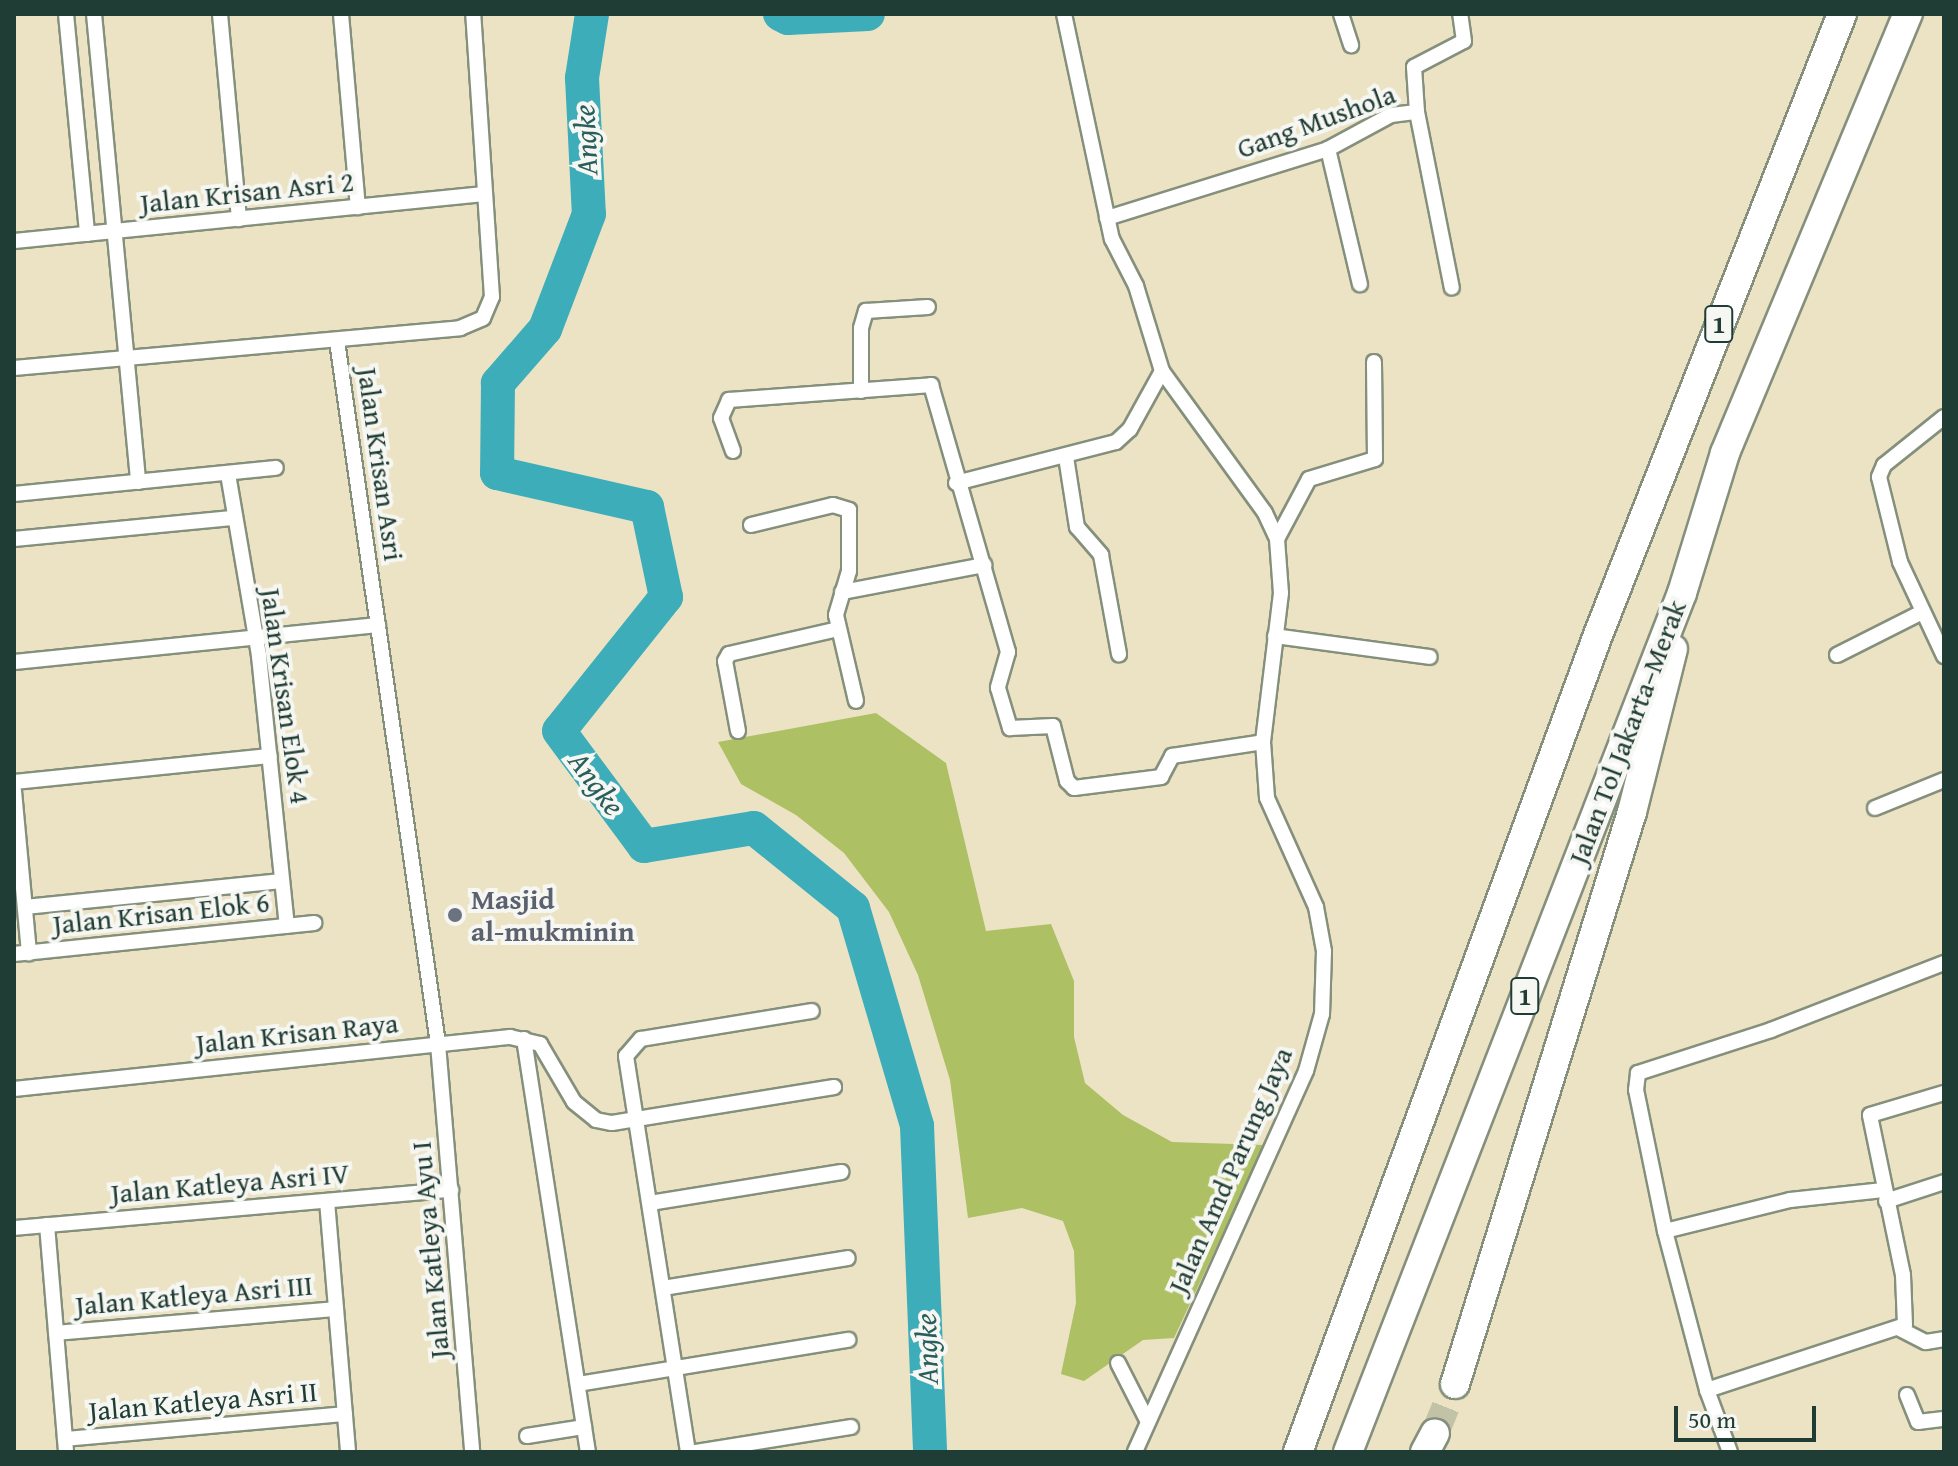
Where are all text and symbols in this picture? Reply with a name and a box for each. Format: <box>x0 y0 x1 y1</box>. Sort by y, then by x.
street label: Gang Mushola <box>1232 77 1400 165</box>
water label: Angke <box>565 103 605 177</box>
street label: Jalan Krisan Asri 2 <box>139 164 355 220</box>
road number: 1 <box>1703 302 1735 346</box>
street label: Jalan Krisan Asri <box>351 365 411 563</box>
street label: Jalan Krisan Elok 4 <box>254 586 318 806</box>
street label: Jalan Tol Jakarta–Merak <box>1561 595 1693 869</box>
water label: Angke <box>561 744 633 822</box>
place label: Masjid al-mukminin <box>471 882 635 948</box>
street label: Jalan Krisan Elok 6 <box>51 885 271 941</box>
marker: Masjid al-mukminin <box>446 906 464 924</box>
road number: 1 <box>1509 974 1541 1018</box>
street label: Jalan Krisan Raya <box>194 1006 400 1060</box>
street label: Jalan Amd Parung Jaya <box>1161 1042 1299 1298</box>
street label: Jalan Katleya Ayu I <box>404 1140 456 1360</box>
street label: Jalan Katleya Asri IV <box>109 1156 351 1210</box>
street label: Jalan Katleya Asri III <box>74 1268 314 1322</box>
water label: Angke <box>907 1313 945 1385</box>
street label: Jalan Katleya Asri II <box>87 1374 319 1428</box>
scale bar <box>1678 1390 1820 1440</box>
text: 50 m <box>1688 1402 1736 1437</box>

